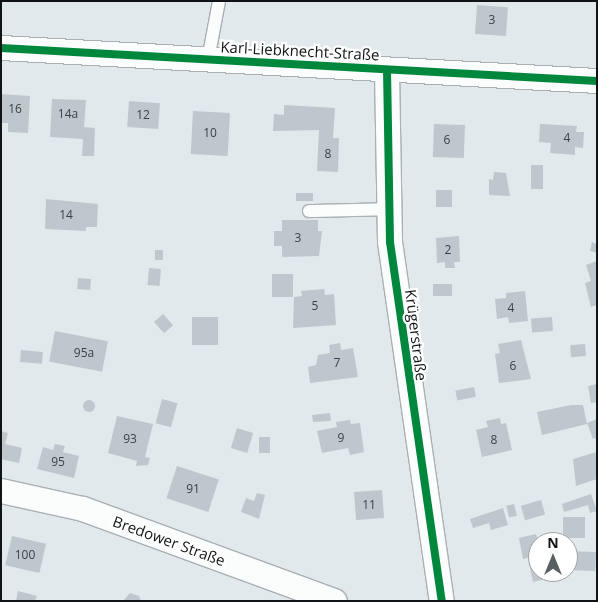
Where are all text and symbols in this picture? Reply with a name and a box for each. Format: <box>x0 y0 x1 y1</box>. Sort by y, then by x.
house number: 3 <box>489 13 495 27</box>
street label: Karl-Liebknecht-Straße <box>220 38 380 64</box>
house number: 16 <box>8 102 22 116</box>
house number: 14a <box>58 107 78 121</box>
house number: 12 <box>136 108 150 122</box>
house number: 10 <box>203 126 217 140</box>
house number: 4 <box>564 131 570 145</box>
house number: 6 <box>444 133 450 147</box>
house number: 8 <box>325 147 331 161</box>
house number: 14 <box>59 208 73 222</box>
house number: 3 <box>295 231 301 245</box>
house number: 2 <box>445 243 451 257</box>
street label: Krügerstraße <box>401 288 431 382</box>
house number: 5 <box>312 299 318 313</box>
house number: 4 <box>508 301 514 315</box>
house number: 95a <box>74 346 94 360</box>
house number: 7 <box>334 356 340 370</box>
house number: 6 <box>510 359 516 373</box>
house number: 9 <box>338 431 344 445</box>
house number: 93 <box>123 432 137 446</box>
house number: 8 <box>491 433 497 447</box>
house number: 95 <box>51 455 65 469</box>
house number: 91 <box>186 482 200 496</box>
house number: 11 <box>362 498 376 512</box>
street label: Bredower Straße <box>110 512 228 570</box>
north arrow <box>528 532 578 582</box>
text: N <box>547 533 559 552</box>
house number: 100 <box>15 548 35 562</box>

